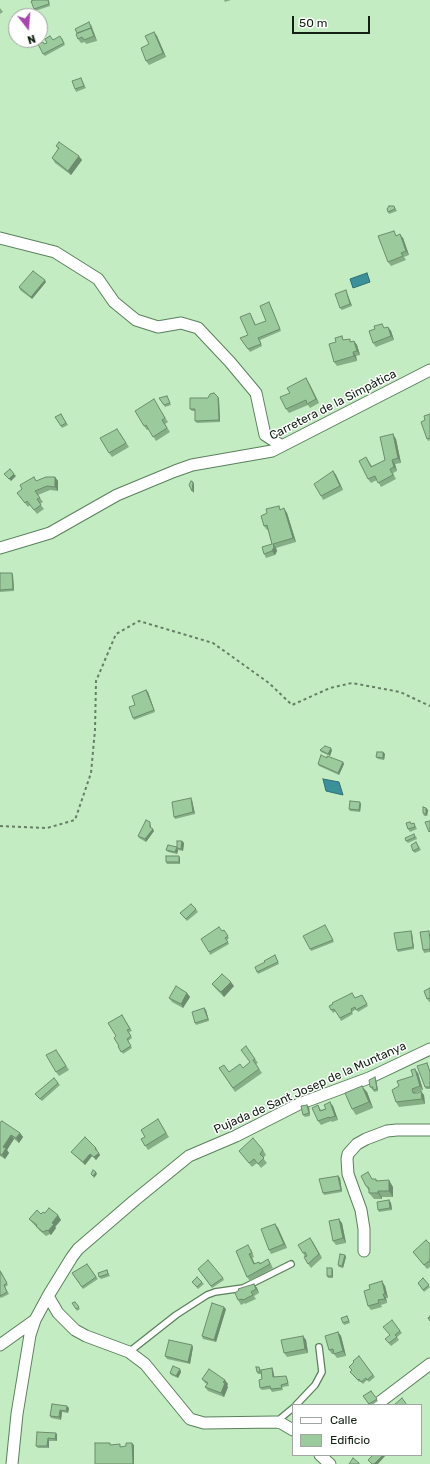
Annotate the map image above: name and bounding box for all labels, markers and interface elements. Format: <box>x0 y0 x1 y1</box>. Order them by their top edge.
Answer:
north arrow <box>8 8 48 48</box>
scale bar <box>294 8 372 34</box>
text: 50 m <box>299 16 327 30</box>
text: N <box>26 32 37 46</box>
street label: Carretera de la Simpàtica <box>267 367 399 443</box>
street label: Pujada de Sant Josep de la Muntanya <box>212 1039 408 1137</box>
legend <box>292 1404 422 1456</box>
text: Calle <box>330 1413 357 1427</box>
text: Edificio <box>330 1433 370 1447</box>

